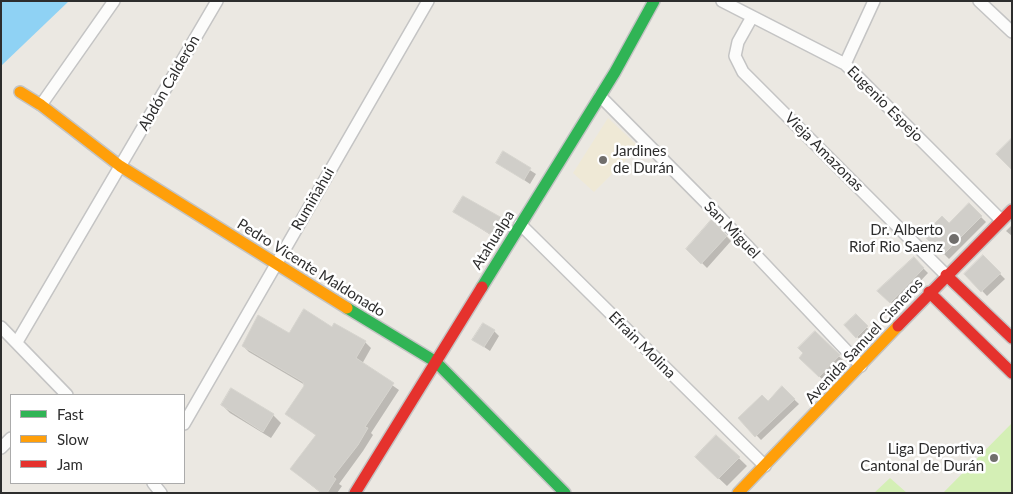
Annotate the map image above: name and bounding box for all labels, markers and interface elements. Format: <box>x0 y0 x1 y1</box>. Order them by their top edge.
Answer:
street label: Abdón Calderón <box>134 32 204 134</box>
street label: Eugenio Espejo <box>843 62 927 146</box>
street label: Vieja Amazonas <box>781 109 867 195</box>
place label: Jardines de Durán <box>613 142 674 177</box>
marker: Jardines de Durán <box>597 154 609 166</box>
street label: Rumiñahui <box>288 164 338 234</box>
street label: San Miguel <box>700 198 764 262</box>
street label: Atahualpa <box>468 207 518 273</box>
street label: Pedro Vicente Maldonado <box>234 215 388 321</box>
place label: Dr. Alberto Riof Rio Saenz <box>849 221 943 256</box>
marker: Dr. Alberto Riof Rio Saenz <box>947 232 961 246</box>
street label: Avenida Samuel Cisneros <box>801 275 927 407</box>
street label: Efrain Molina <box>605 308 679 382</box>
legend <box>10 394 185 484</box>
text: Fast <box>57 405 84 423</box>
text: Slow <box>57 430 89 448</box>
place label: Liga Deportiva Cantonal de Durán <box>860 440 984 475</box>
marker: Liga Deportiva Cantonal de Durán <box>988 452 1000 464</box>
text: Jam <box>57 455 83 473</box>

